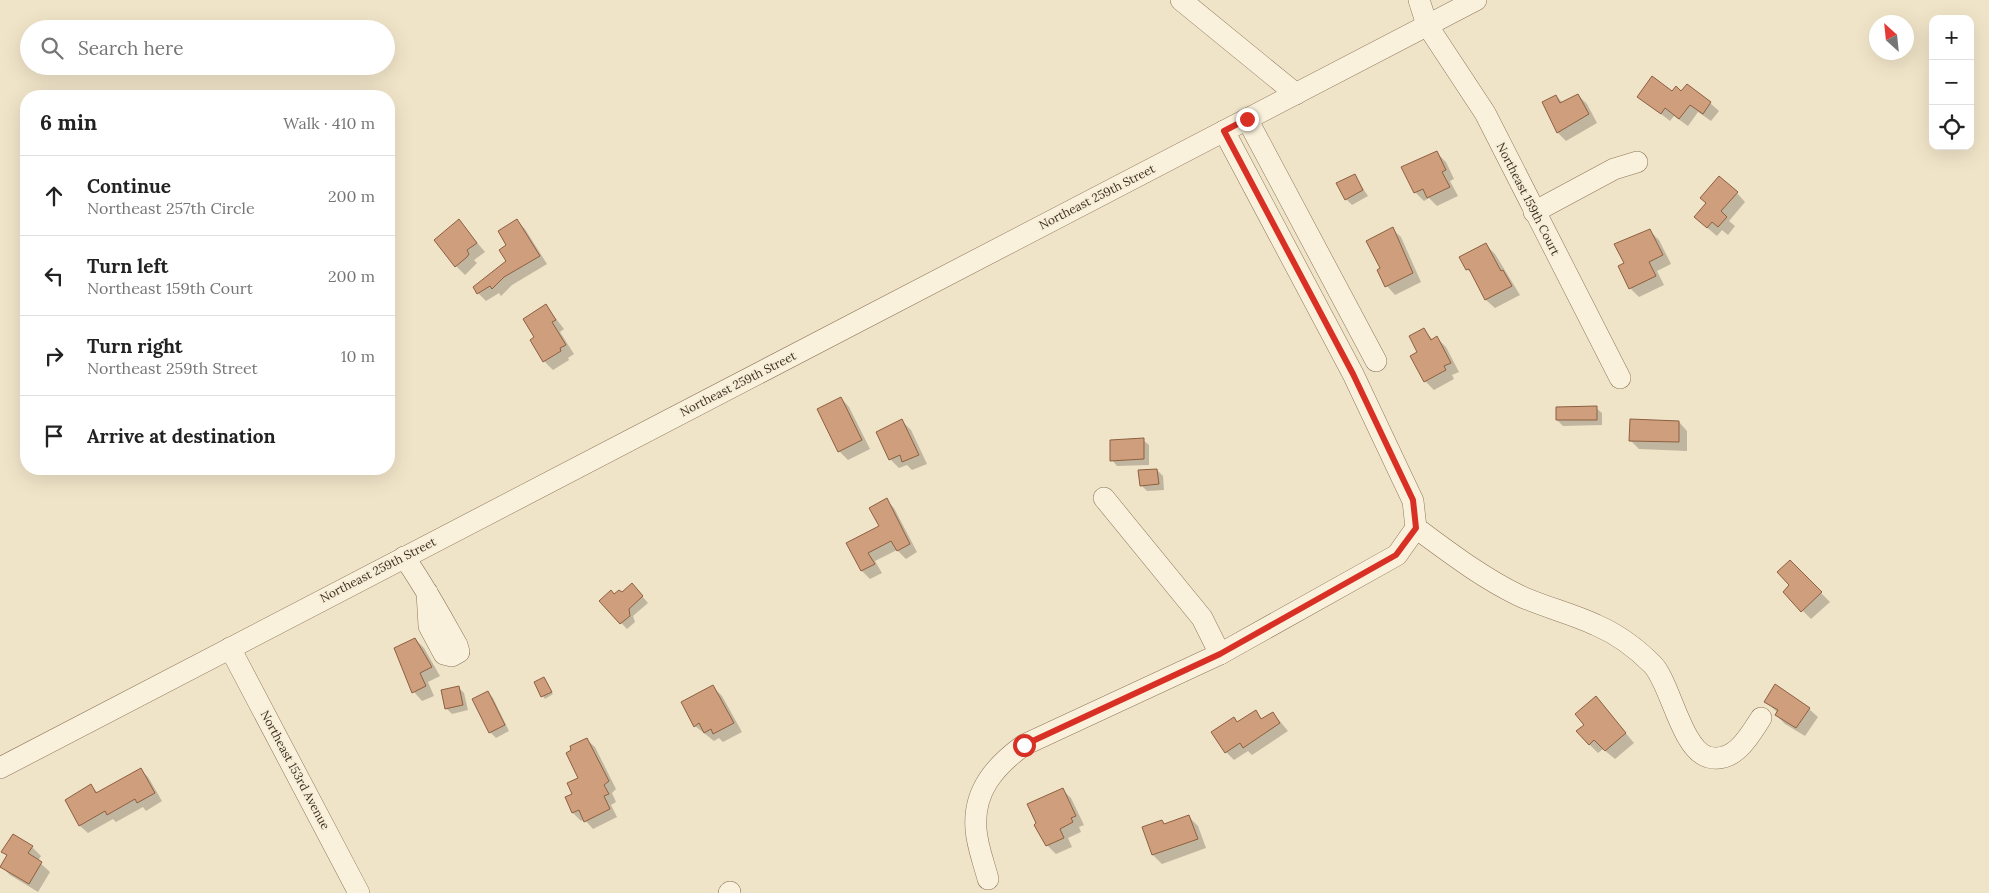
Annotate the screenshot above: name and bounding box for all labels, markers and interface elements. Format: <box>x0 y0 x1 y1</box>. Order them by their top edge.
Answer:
north arrow <box>1869 15 1914 60</box>
map controls <box>1929 15 1974 150</box>
button: + <box>1929 15 1974 60</box>
search box <box>20 20 395 75</box>
icon: search <box>38 34 66 62</box>
text: Search here <box>78 36 184 60</box>
button: − <box>1929 60 1974 105</box>
button: locate <box>1929 105 1974 150</box>
route end <box>1236 108 1259 131</box>
text: 6 min <box>40 109 97 136</box>
text: Walk · 410 m <box>283 113 375 133</box>
street label: Northeast 159th Court <box>1493 140 1564 258</box>
street label: Northeast 259th Street <box>1036 161 1158 232</box>
text: Continue <box>87 174 171 198</box>
icon: ahead <box>40 182 68 210</box>
text: 200 m <box>328 186 375 206</box>
text: Northeast 257th Circle <box>87 198 255 218</box>
text: Turn left <box>87 254 168 278</box>
icon: left <box>40 262 68 290</box>
text: 200 m <box>328 266 375 286</box>
text: Northeast 159th Court <box>87 278 253 298</box>
text: Turn right <box>87 334 183 358</box>
icon: right <box>40 342 68 370</box>
text: 10 m <box>341 346 375 366</box>
street label: Northeast 259th Street <box>677 348 799 419</box>
text: Northeast 259th Street <box>87 358 258 378</box>
icon: arrive <box>40 422 68 450</box>
text: Arrive at destination <box>87 424 276 448</box>
street label: Northeast 259th Street <box>317 534 439 605</box>
street label: Northeast 153rd Avenue <box>258 708 334 832</box>
route start <box>1013 734 1036 757</box>

